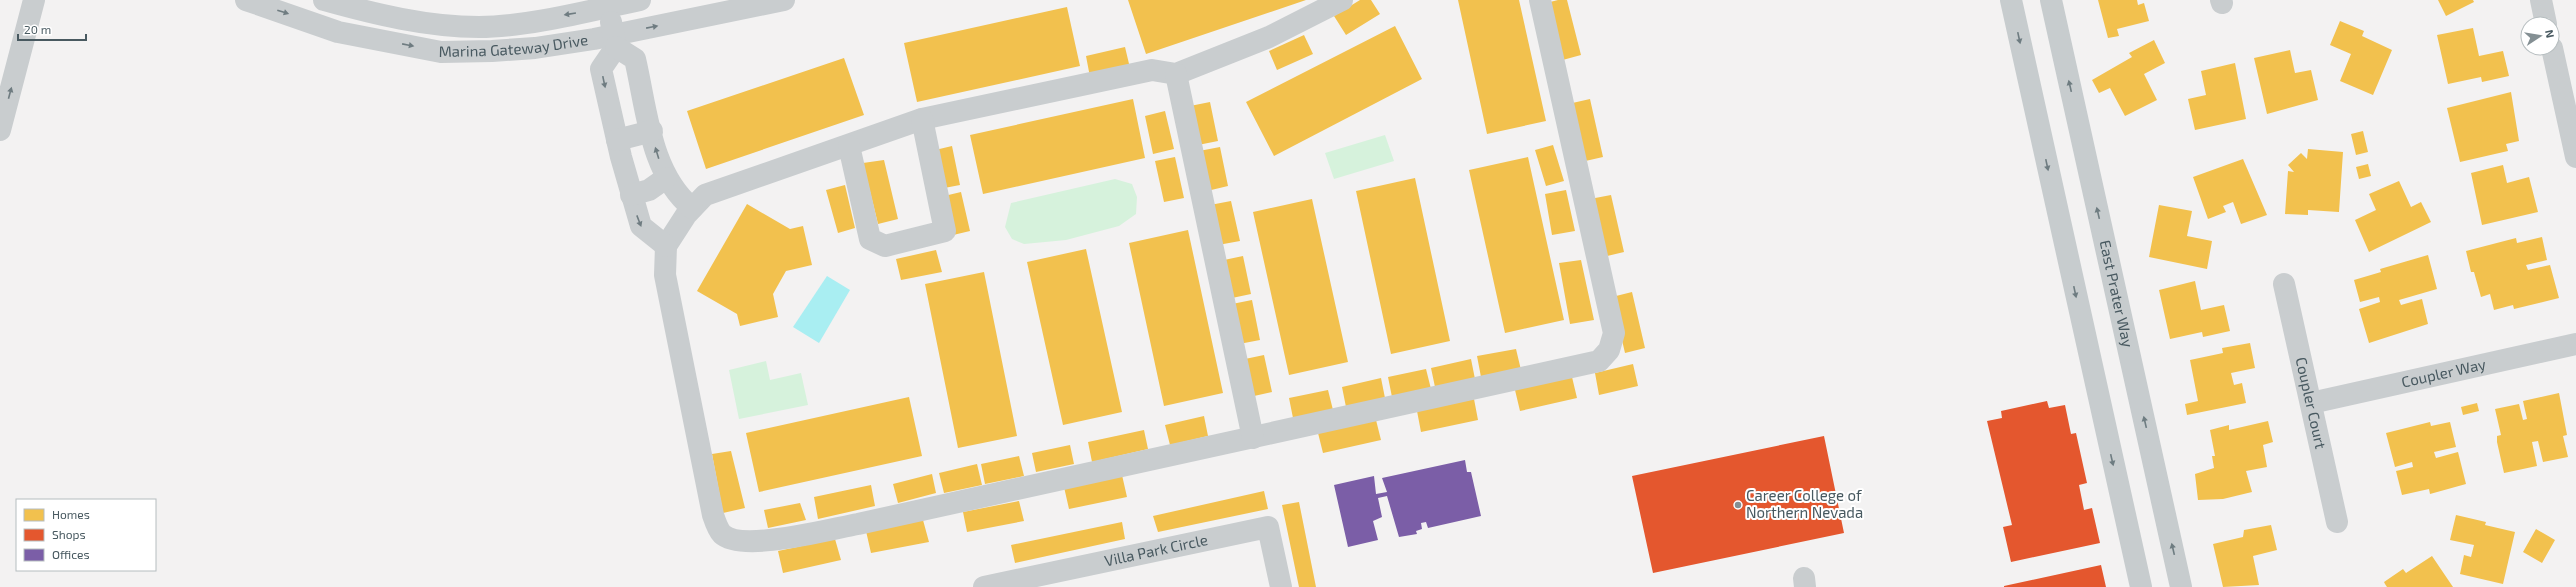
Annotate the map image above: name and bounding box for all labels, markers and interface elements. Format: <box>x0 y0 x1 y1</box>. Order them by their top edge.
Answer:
one-way arrow <box>277 9 289 15</box>
one-way arrow <box>564 12 577 18</box>
scale bar <box>18 16 86 42</box>
north arrow <box>2520 16 2560 56</box>
text: 20 m <box>24 22 51 36</box>
one-way arrow <box>646 24 658 30</box>
text: N <box>2543 29 2557 39</box>
street label: Marina Gateway Drive <box>438 30 589 60</box>
one-way arrow <box>2016 32 2022 44</box>
one-way arrow <box>402 43 414 49</box>
one-way arrow <box>601 75 607 88</box>
one-way arrow <box>2067 80 2073 92</box>
one-way arrow <box>7 87 13 99</box>
one-way arrow <box>654 146 660 158</box>
one-way arrow <box>2044 159 2050 171</box>
one-way arrow <box>2095 207 2101 219</box>
one-way arrow <box>637 215 643 227</box>
street label: East Prater Way <box>2096 238 2138 349</box>
one-way arrow <box>2072 286 2078 298</box>
street label: Coupler Way <box>2400 354 2488 391</box>
street label: Coupler Court <box>2293 355 2330 451</box>
one-way arrow <box>2141 416 2147 428</box>
one-way arrow <box>2110 454 2116 466</box>
place label: Career College of Northern Nevada <box>1746 486 1863 521</box>
legend <box>16 499 156 571</box>
marker: Career College of Northern Nevada <box>1733 500 1743 510</box>
text: Homes <box>52 507 90 521</box>
text: Shops <box>52 527 86 541</box>
street label: Villa Park Circle <box>1103 530 1209 569</box>
one-way arrow <box>2169 543 2175 555</box>
text: Offices <box>52 547 89 561</box>

